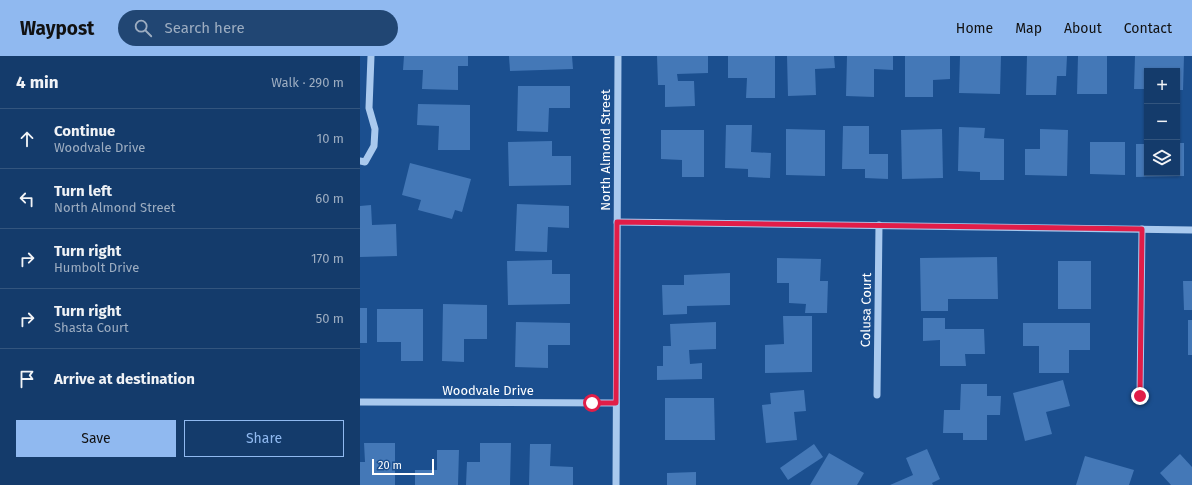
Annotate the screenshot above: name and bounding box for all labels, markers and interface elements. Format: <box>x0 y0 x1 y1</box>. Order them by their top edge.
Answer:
search box <box>118 10 398 46</box>
text: Waypost <box>20 17 94 40</box>
icon: search <box>132 17 154 39</box>
text: Search here <box>164 19 245 37</box>
text: Home <box>956 20 993 37</box>
text: Map <box>1015 20 1042 37</box>
text: About <box>1064 20 1102 37</box>
text: Contact <box>1124 20 1172 37</box>
map controls <box>1144 68 1180 176</box>
button: + <box>1144 68 1180 104</box>
text: 4 min <box>16 72 59 93</box>
text: Walk · 290 m <box>271 75 344 90</box>
street label: North Almond Street <box>598 89 613 211</box>
button: − <box>1144 104 1180 140</box>
text: Continue <box>54 122 115 140</box>
icon: ahead <box>16 128 38 150</box>
text: 10 m <box>317 131 344 146</box>
text: Woodvale Drive <box>54 140 145 155</box>
button: layers <box>1144 140 1180 176</box>
text: Turn left <box>54 182 112 200</box>
icon: left <box>16 188 38 210</box>
text: 60 m <box>315 191 344 206</box>
text: North Almond Street <box>54 200 175 215</box>
text: Turn right <box>54 242 121 260</box>
icon: right <box>16 248 38 270</box>
text: 170 m <box>311 251 344 266</box>
text: Humbolt Drive <box>54 260 139 275</box>
street label: Colusa Court <box>858 272 874 347</box>
text: Turn right <box>54 302 121 320</box>
icon: right <box>16 308 38 330</box>
text: 50 m <box>316 311 344 326</box>
text: Shasta Court <box>54 320 129 335</box>
icon: arrive <box>16 368 38 390</box>
text: Arrive at destination <box>54 370 195 388</box>
street label: Woodvale Drive <box>442 383 534 398</box>
route end <box>1131 387 1149 405</box>
route start <box>583 394 601 412</box>
button: Save <box>16 420 176 457</box>
button: Share <box>184 420 344 457</box>
scale bar <box>372 457 434 476</box>
text: 20 m <box>378 459 402 472</box>

